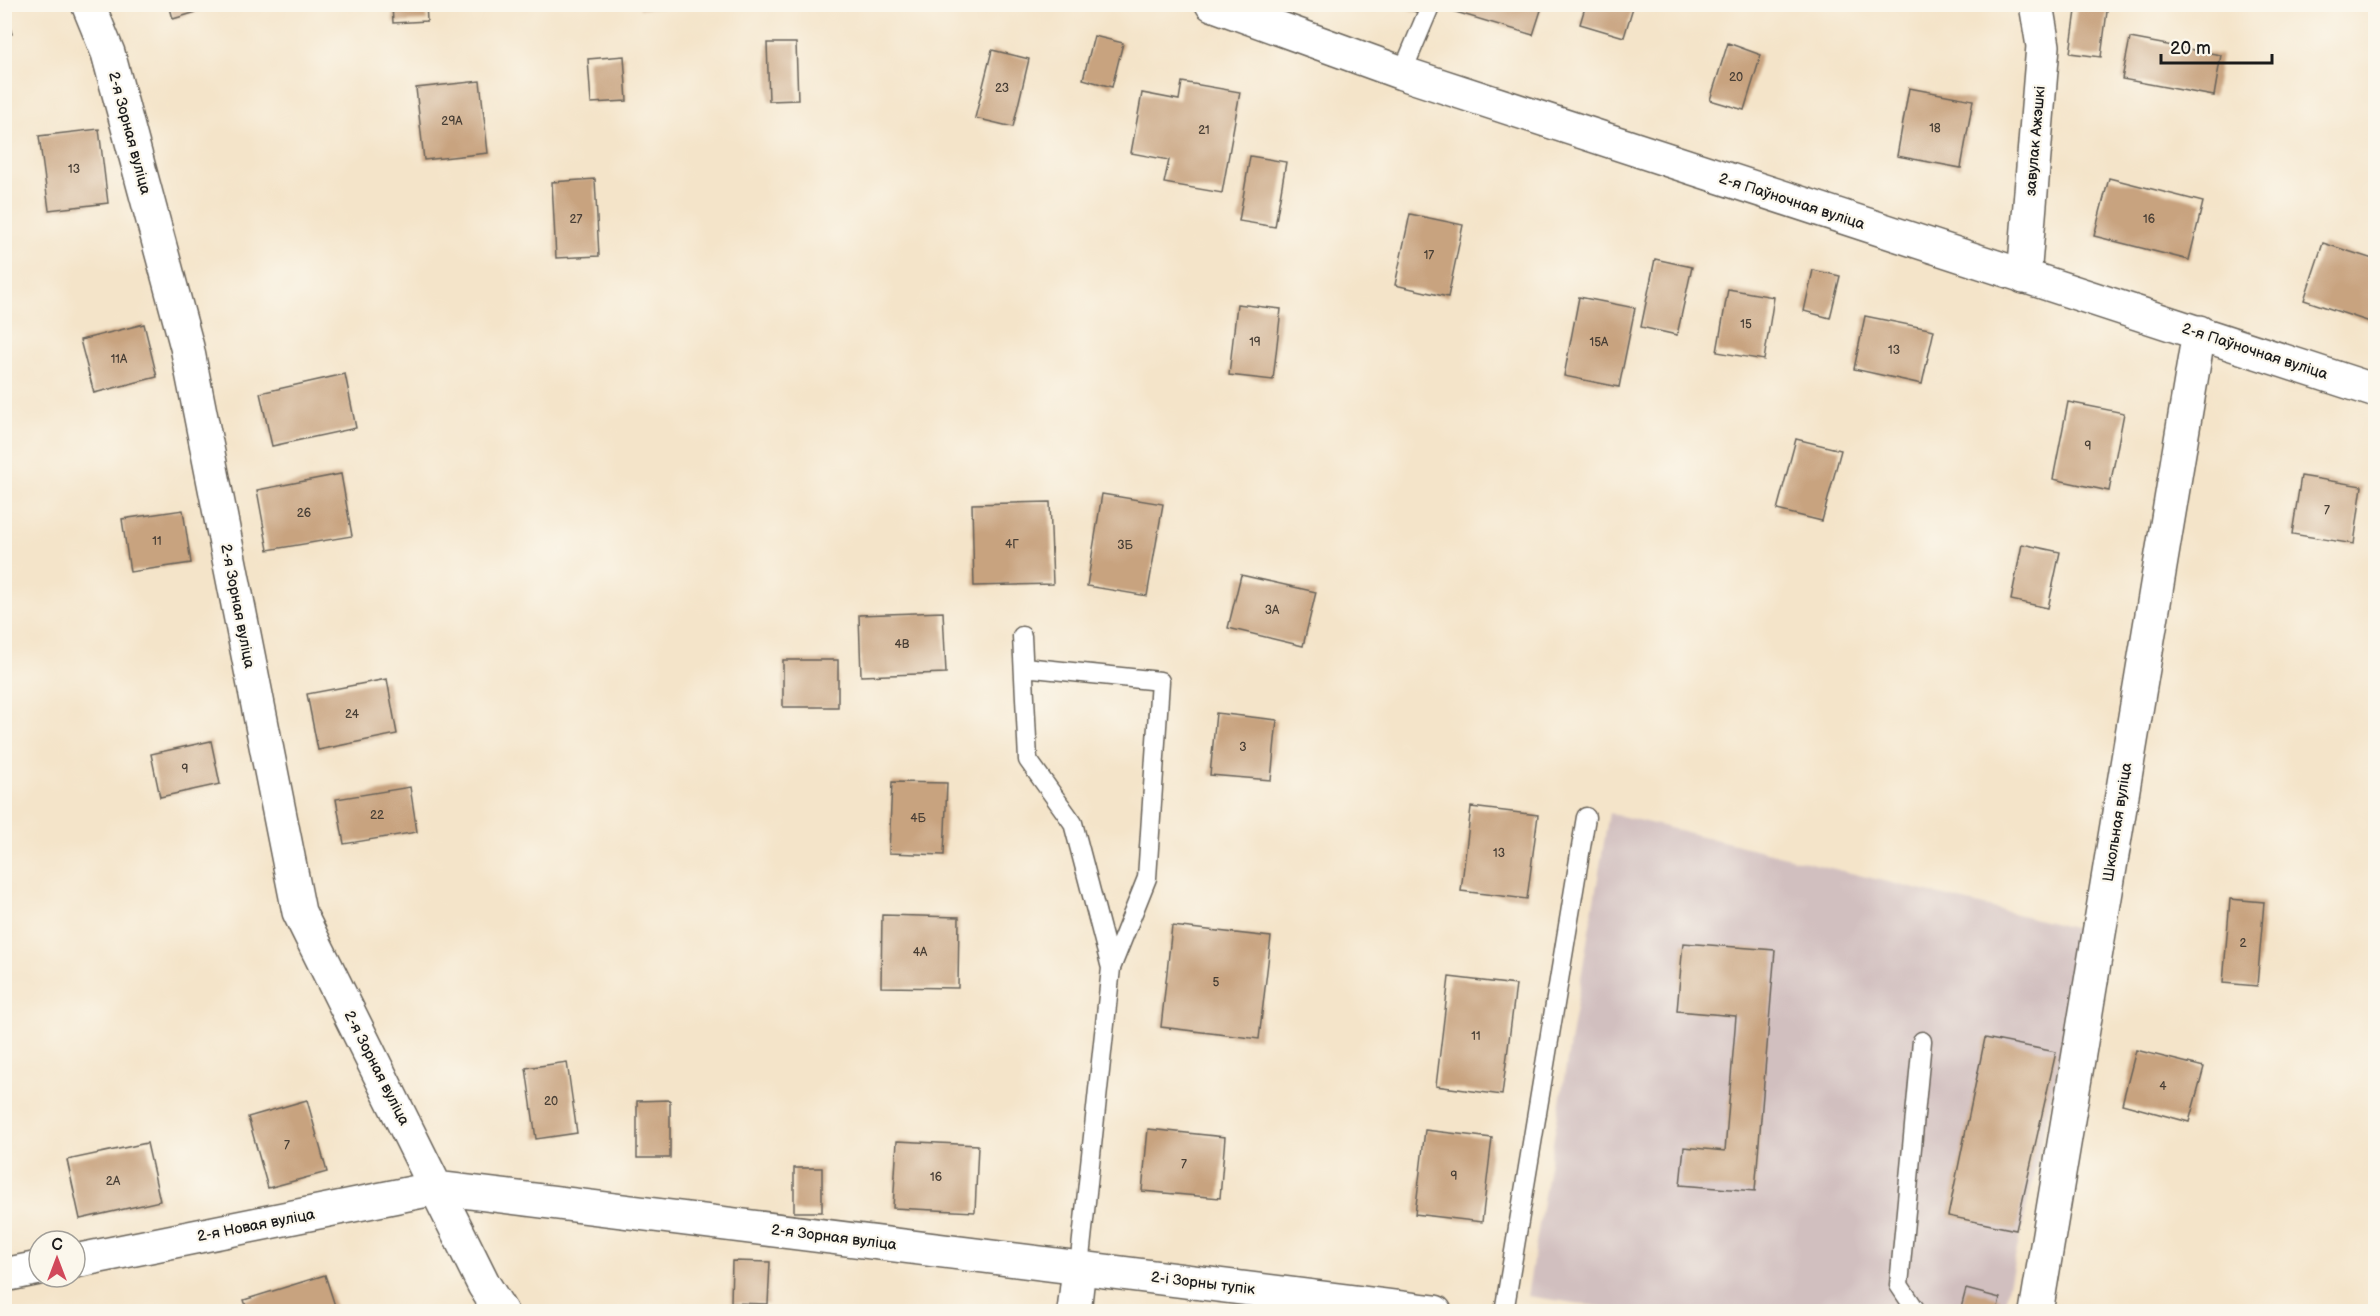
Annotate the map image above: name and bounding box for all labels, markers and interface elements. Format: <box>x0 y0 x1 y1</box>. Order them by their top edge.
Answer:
scale bar <box>2161 27 2272 65</box>
text: 20 m <box>2170 38 2211 59</box>
street label: 2-я Зорная вуліца <box>104 70 155 197</box>
house number: 20 <box>1729 70 1743 85</box>
house number: 23 <box>995 81 1009 96</box>
street label: завулак Ажэшкі <box>2021 85 2050 197</box>
house number: 29А <box>441 114 463 129</box>
house number: 18 <box>1929 121 1941 136</box>
house number: 21 <box>1198 123 1210 138</box>
house number: 13 <box>68 162 80 177</box>
street label: 2-я Паўночная вуліца <box>1717 169 1867 234</box>
house number: 27 <box>570 212 583 227</box>
house number: 16 <box>2143 212 2155 227</box>
house number: 17 <box>1424 248 1434 263</box>
house number: 15 <box>1740 317 1752 332</box>
street label: 2-я Паўночная вуліца <box>2180 319 2330 384</box>
house number: 19 <box>1249 335 1261 350</box>
house number: 15А <box>1590 335 1609 350</box>
house number: 13 <box>1888 343 1900 358</box>
house number: 11А <box>111 352 128 367</box>
house number: 9 <box>2085 439 2092 454</box>
house number: 7 <box>2324 503 2330 518</box>
house number: 26 <box>297 506 311 521</box>
house number: 11 <box>152 534 162 549</box>
house number: 4Г <box>1005 537 1019 552</box>
house number: 3Б <box>1117 538 1134 553</box>
street label: 2-я Зорная вуліца <box>216 542 259 670</box>
house number: 3А <box>1265 603 1280 618</box>
house number: 4В <box>895 637 910 652</box>
house number: 24 <box>345 707 360 722</box>
house number: 3 <box>1239 740 1247 755</box>
street label: Школьная вуліца <box>2099 761 2136 883</box>
house number: 9 <box>182 762 189 777</box>
house number: 22 <box>370 808 384 823</box>
house number: 4Б <box>910 811 926 826</box>
house number: 13 <box>1493 846 1505 861</box>
house number: 2 <box>2239 936 2247 951</box>
house number: 4А <box>913 945 928 960</box>
house number: 5 <box>1213 975 1220 990</box>
street label: 2-я Зорная вуліца <box>339 1008 414 1129</box>
house number: 11 <box>1471 1029 1481 1044</box>
house number: 4 <box>2159 1079 2167 1094</box>
house number: 20 <box>544 1094 558 1109</box>
house number: 7 <box>284 1138 290 1153</box>
house number: 7 <box>1181 1157 1187 1172</box>
house number: 9 <box>1451 1169 1458 1184</box>
house number: 16 <box>930 1170 942 1185</box>
house number: 2А <box>106 1174 121 1189</box>
street label: 2-я Новая вуліца <box>196 1205 317 1246</box>
street label: 2-я Зорная вуліца <box>770 1220 898 1255</box>
north arrow <box>27 1229 87 1289</box>
text: С <box>51 1236 63 1255</box>
street label: 2-і Зорны тупік <box>1150 1268 1256 1299</box>

